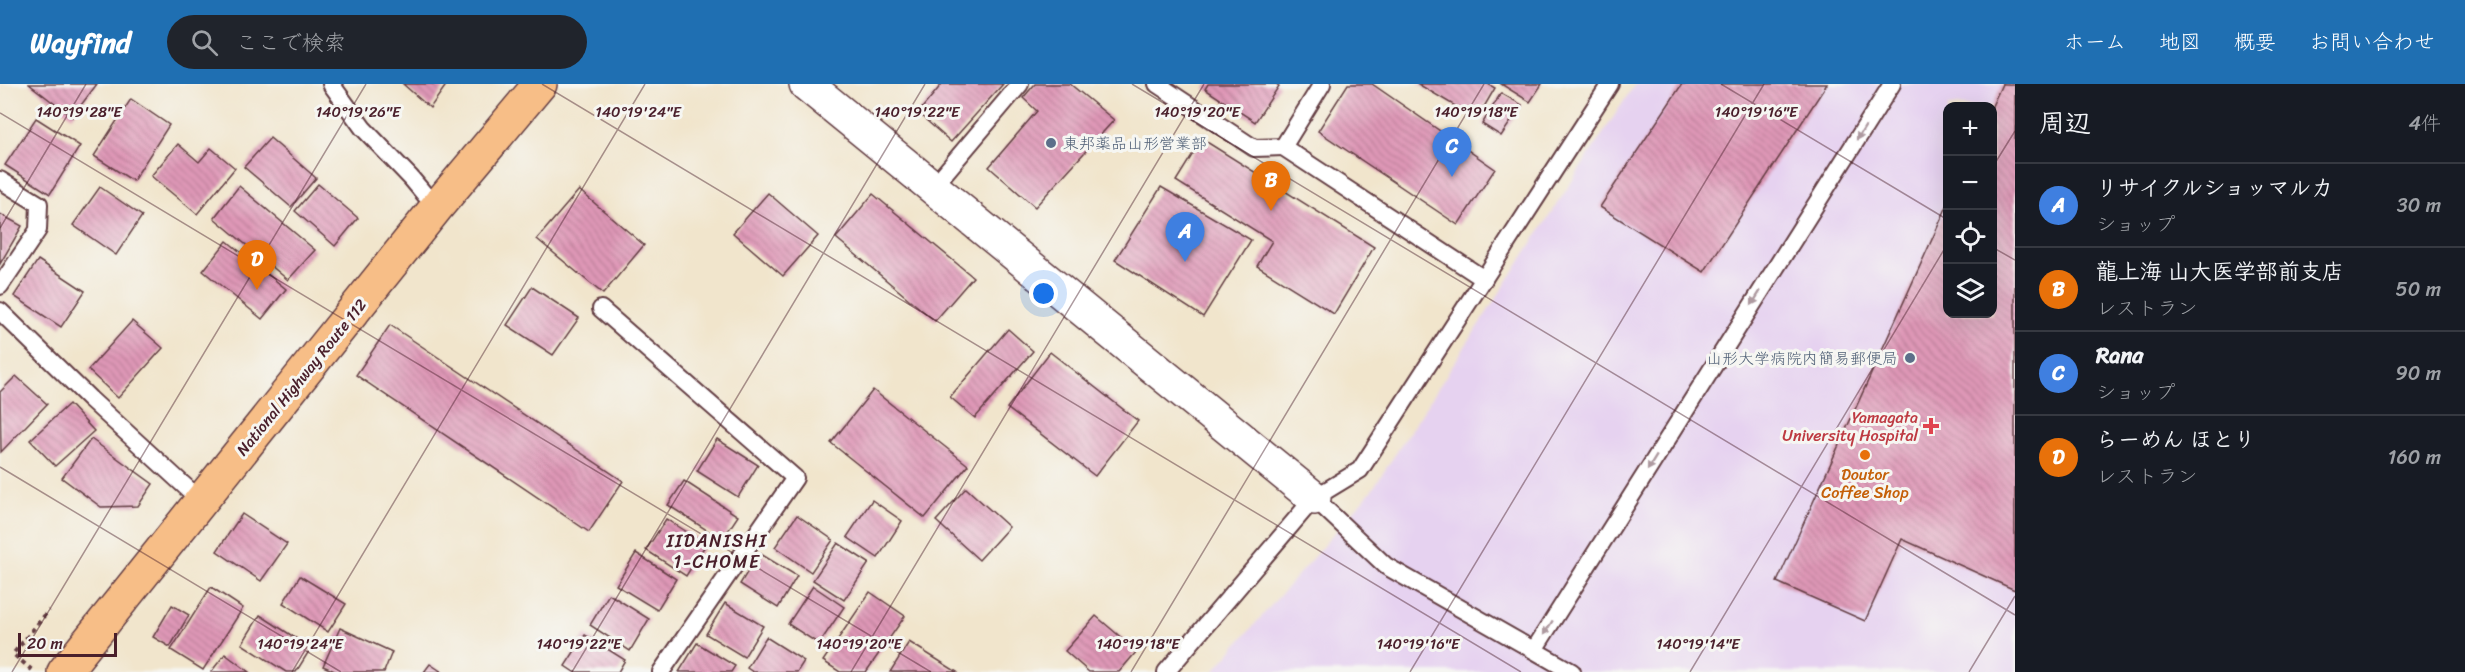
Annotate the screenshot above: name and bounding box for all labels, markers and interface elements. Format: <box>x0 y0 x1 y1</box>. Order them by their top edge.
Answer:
search box <box>167 15 587 69</box>
text: Wayfind <box>30 18 131 67</box>
text: ここで検索 <box>236 23 346 62</box>
text: ホーム <box>2064 23 2126 61</box>
text: 地図 <box>2159 23 2201 61</box>
text: 概要 <box>2234 23 2276 61</box>
text: お問い合わせ <box>2309 23 2435 61</box>
icon: search <box>188 26 221 59</box>
text: 140°19'28"E <box>36 99 123 125</box>
text: 140°19'26"E <box>316 99 402 125</box>
text: 140°19'24"E <box>595 99 682 125</box>
text: 140°19'22"E <box>875 99 961 125</box>
text: 140°19'20"E <box>1154 99 1241 125</box>
text: 140°19'18"E <box>1435 99 1519 125</box>
text: 140°19'16"E <box>1715 99 1799 125</box>
text: 周辺 <box>2039 100 2091 146</box>
map controls <box>1943 102 1997 318</box>
button: + <box>1943 102 1997 156</box>
text: 4件 <box>2409 106 2441 141</box>
one-way arrow <box>1856 125 1867 141</box>
pin: C <box>1432 128 1472 177</box>
place label: 東邦薬品山形営業部 <box>1063 129 1207 158</box>
marker: 東邦薬品山形営業部 <box>1044 136 1058 150</box>
button: − <box>1943 156 1997 210</box>
pin: B <box>1252 162 1290 211</box>
text: リサイクルショッマルカ <box>2096 168 2333 207</box>
text: A <box>2052 188 2065 223</box>
text: 30 m <box>2397 188 2441 223</box>
text: ショップ <box>2096 207 2175 242</box>
button: locate <box>1943 210 1997 264</box>
pin: A <box>1166 212 1204 262</box>
pin: D <box>238 240 276 290</box>
text: 龍上海 山大医学部前支店 <box>2096 252 2344 291</box>
button: layers <box>1943 264 1997 318</box>
text: B <box>2052 272 2065 307</box>
text: 50 m <box>2396 272 2441 307</box>
your location <box>1029 279 1058 308</box>
one-way arrow <box>1751 290 1762 306</box>
text: レストラン <box>2096 291 2198 326</box>
street label: National Highway Route 112 <box>229 292 374 463</box>
text: Rana <box>2096 336 2143 375</box>
place label: 山形大学病院内簡易郵便局 <box>1706 344 1898 373</box>
marker: 山形大学病院内簡易郵便局 <box>1903 351 1917 365</box>
text: C <box>2052 356 2065 391</box>
text: 90 m <box>2396 356 2441 391</box>
text: ショップ <box>2096 375 2175 410</box>
place label: Yamagata University Hospital <box>1782 403 1918 450</box>
marker: Yamagata University Hospital <box>1922 417 1940 435</box>
text: らーめん ほとり <box>2096 420 2256 459</box>
text: D <box>2053 440 2064 475</box>
text: 160 m <box>2388 440 2441 475</box>
marker: Doutor Coffee Shop <box>1858 448 1872 462</box>
one-way arrow <box>1647 455 1658 471</box>
text: レストラン <box>2096 459 2198 494</box>
place label: Doutor Coffee Shop <box>1821 460 1909 507</box>
district label: IIDANISHI 1-CHOME <box>665 525 768 578</box>
one-way arrow <box>1542 619 1554 635</box>
text: 20 m <box>27 629 63 658</box>
scale bar <box>18 630 117 658</box>
text: 140°19'24"E <box>257 631 344 657</box>
text: 140°19'22"E <box>537 631 623 657</box>
text: 140°19'20"E <box>816 631 903 657</box>
text: 140°19'18"E <box>1097 631 1181 657</box>
text: 140°19'16"E <box>1377 631 1461 657</box>
text: 140°19'14"E <box>1656 631 1741 657</box>

